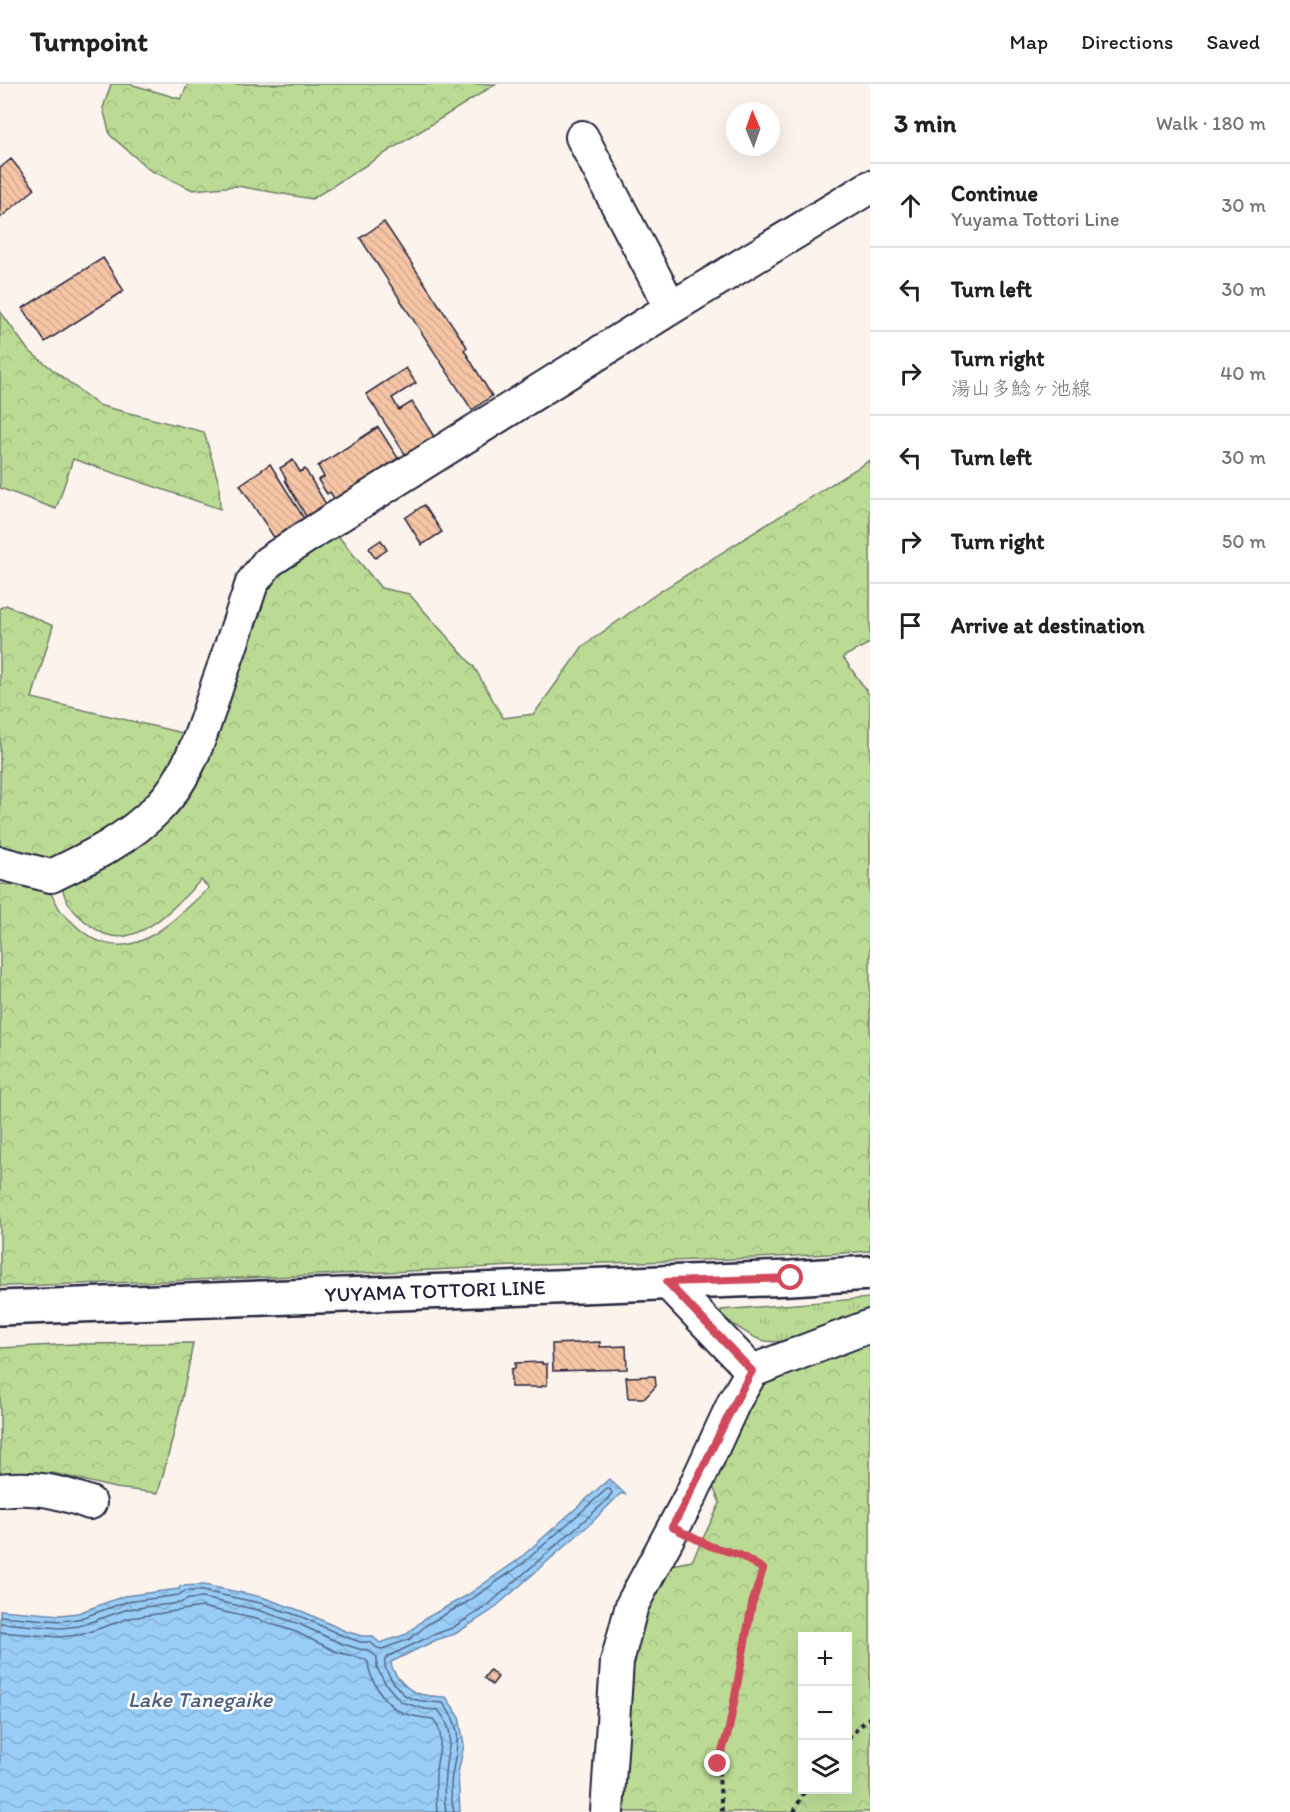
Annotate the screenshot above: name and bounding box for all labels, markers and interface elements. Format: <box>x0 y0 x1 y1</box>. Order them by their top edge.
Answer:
text: Turnpoint <box>30 24 148 58</box>
text: Map <box>1010 29 1048 54</box>
text: Directions <box>1081 29 1173 54</box>
text: Saved <box>1206 29 1260 54</box>
north arrow <box>726 102 780 156</box>
text: 3 min <box>894 107 956 139</box>
text: Walk · 180 m <box>1156 111 1266 135</box>
text: Continue <box>951 180 1038 207</box>
icon: ahead <box>894 189 927 222</box>
text: 30 m <box>1221 193 1266 217</box>
text: Yuyama Tottori Line <box>951 207 1120 231</box>
icon: left <box>894 273 927 306</box>
text: Turn left <box>951 276 1032 303</box>
text: 30 m <box>1221 277 1266 301</box>
text: Turn right <box>951 345 1045 372</box>
icon: right <box>894 357 927 390</box>
text: 40 m <box>1220 361 1266 385</box>
text: 湯山多鯰ヶ池線 <box>951 376 1091 400</box>
icon: left <box>894 441 927 474</box>
text: Turn left <box>951 444 1032 471</box>
text: 30 m <box>1221 445 1266 469</box>
icon: right <box>894 525 927 558</box>
text: Turn right <box>951 528 1045 555</box>
text: 50 m <box>1222 529 1266 553</box>
icon: arrive <box>894 609 927 642</box>
text: Arrive at destination <box>951 612 1145 639</box>
route start <box>777 1264 803 1290</box>
street label: YUYAMA TOTTORI LINE <box>324 1274 546 1307</box>
map controls <box>798 1632 852 1794</box>
button: + <box>798 1632 852 1686</box>
water label: Lake Tanegaike <box>128 1686 274 1713</box>
button: − <box>798 1686 852 1740</box>
button: layers <box>798 1740 852 1794</box>
route end <box>704 1750 730 1776</box>

